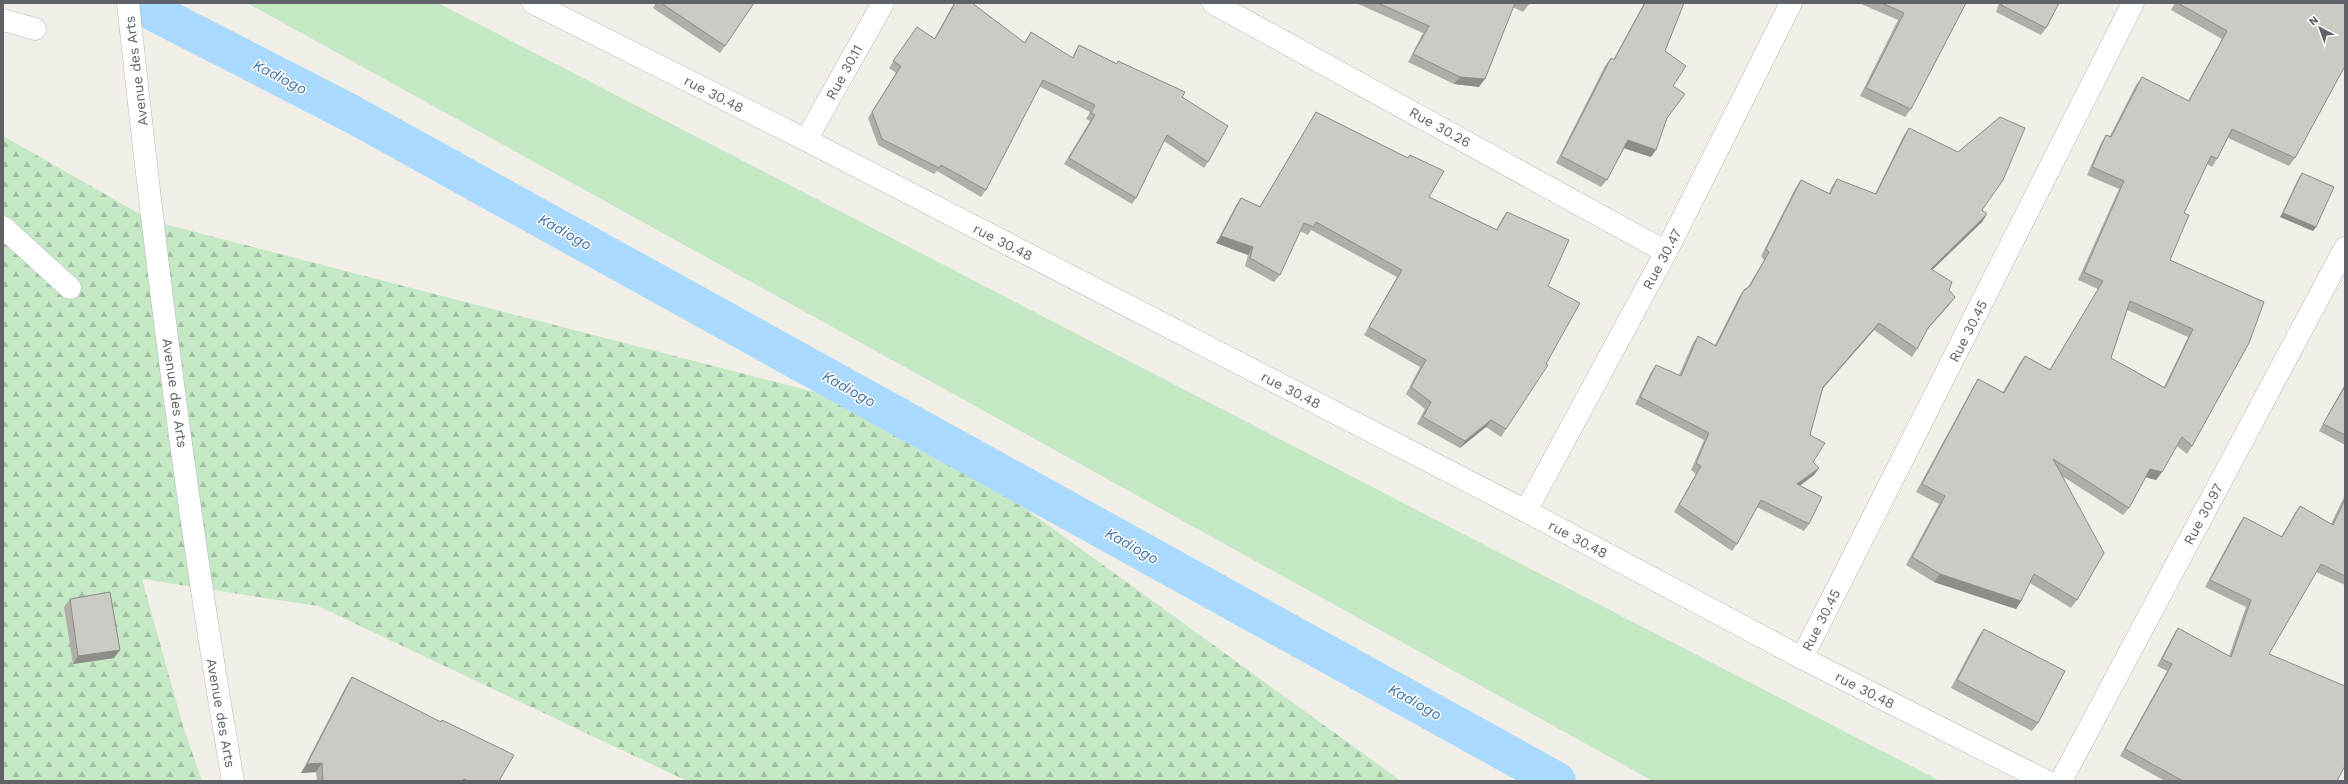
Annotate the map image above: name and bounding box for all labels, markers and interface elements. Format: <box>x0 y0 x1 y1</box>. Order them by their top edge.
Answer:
north arrow <box>2300 8 2340 48</box>
text: N <box>2306 13 2321 28</box>
street label: Avenue des Arts <box>121 15 151 127</box>
street label: Rue 30.11 <box>822 42 866 102</box>
water label: Kadiogo <box>250 56 310 98</box>
street label: rue 30.48 <box>682 72 746 116</box>
street label: Rue 30.26 <box>1407 104 1473 150</box>
water label: Kadiogo <box>535 210 595 254</box>
street label: rue 30.48 <box>971 220 1035 264</box>
street label: Rue 30.47 <box>1639 226 1685 292</box>
street label: Rue 30.45 <box>1946 297 1990 365</box>
street label: Avenue des Arts <box>159 337 191 449</box>
water label: Kadiogo <box>819 367 879 411</box>
street label: rue 30.48 <box>1259 368 1323 412</box>
street label: Rue 30.97 <box>2180 480 2226 547</box>
street label: rue 30.48 <box>1546 517 1610 561</box>
water label: Kadiogo <box>1102 524 1162 568</box>
street label: Rue 30.45 <box>1799 586 1843 654</box>
street label: Avenue des Arts <box>204 657 238 769</box>
street label: rue 30.48 <box>1833 668 1897 712</box>
water label: Kadiogo <box>1385 680 1445 724</box>

